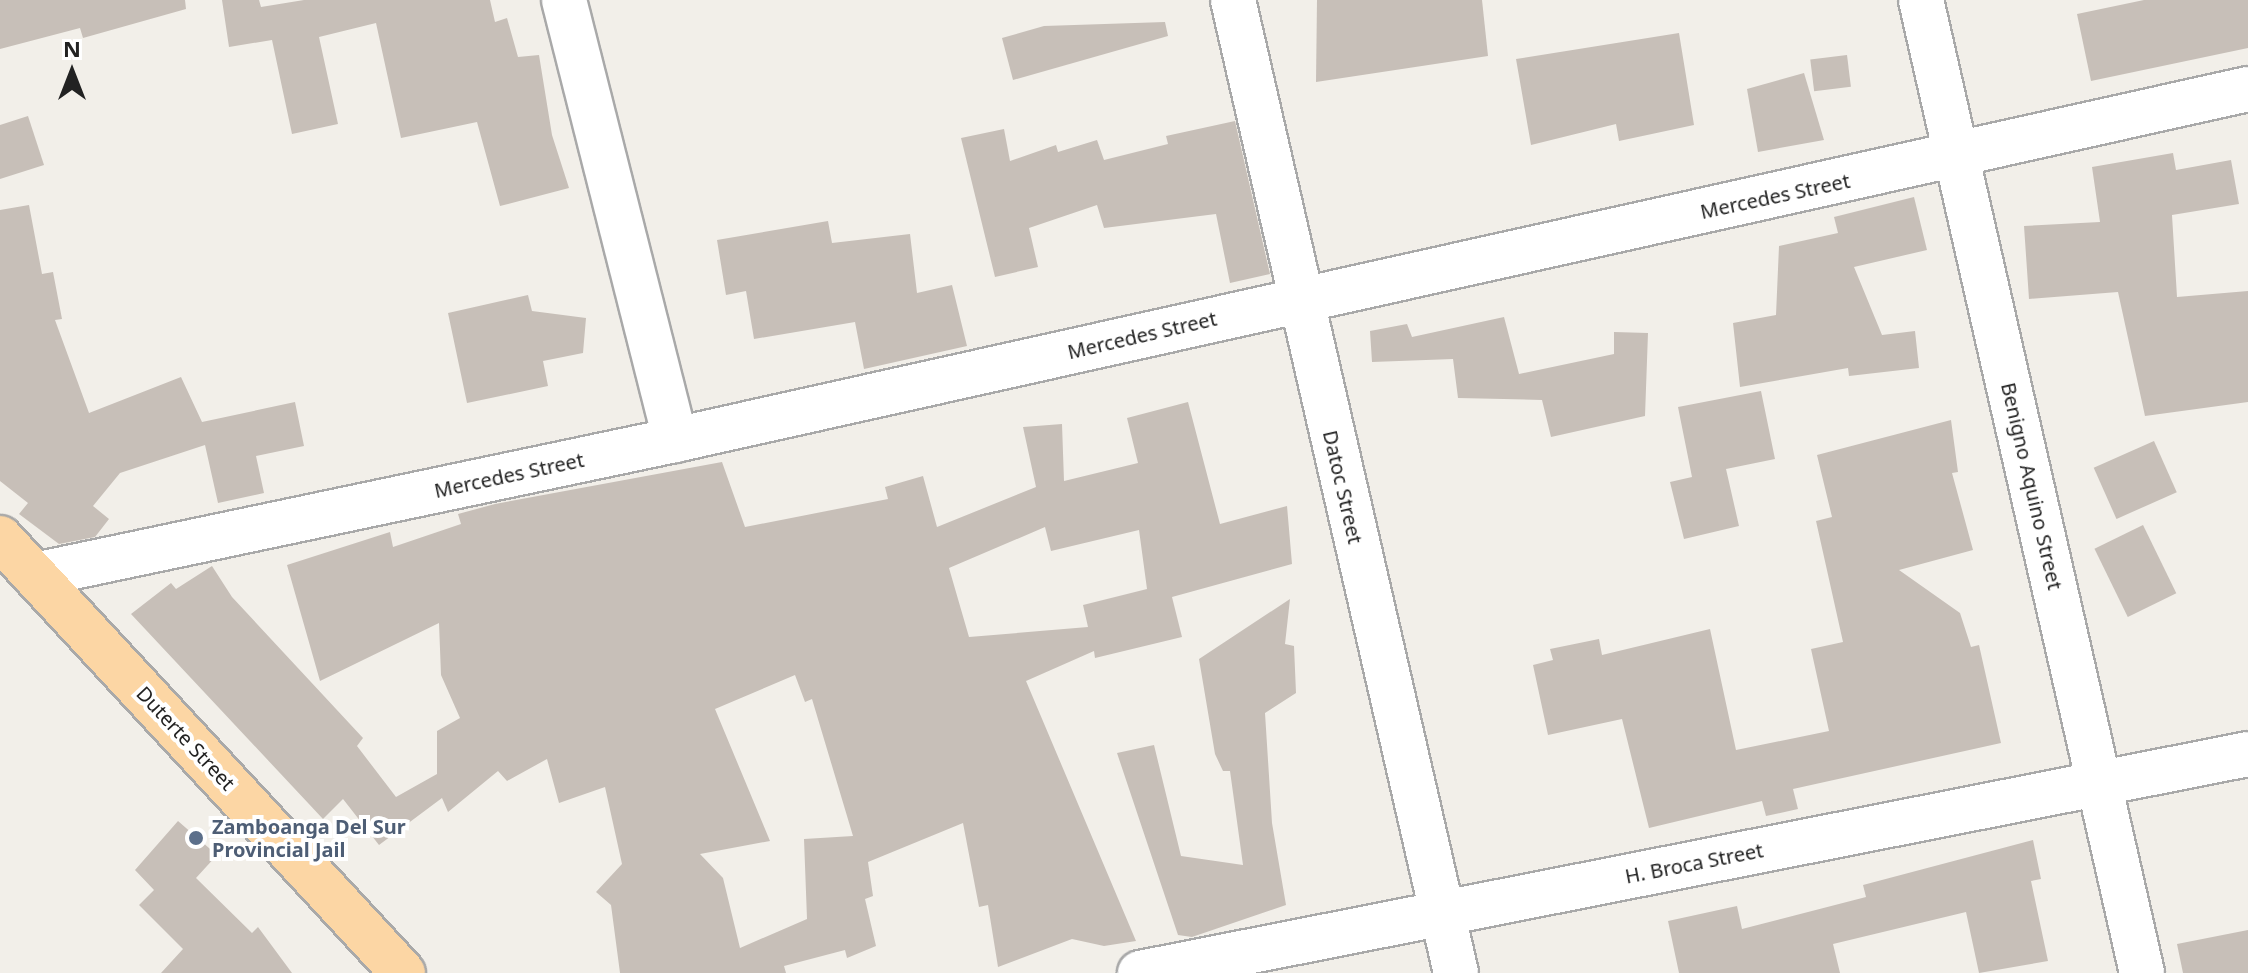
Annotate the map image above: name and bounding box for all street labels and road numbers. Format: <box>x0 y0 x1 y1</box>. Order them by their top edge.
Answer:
street label: Mercedes Street <box>1698 168 1852 224</box>
street label: Mercedes Street <box>1065 306 1219 364</box>
street label: Benigno Aquino Street <box>1996 380 2068 592</box>
street label: Datoc Street <box>1318 428 1368 546</box>
street label: Mercedes Street <box>432 447 586 503</box>
street label: Duterte Street <box>132 681 240 795</box>
street label: H. Broca Street <box>1623 838 1765 888</box>

